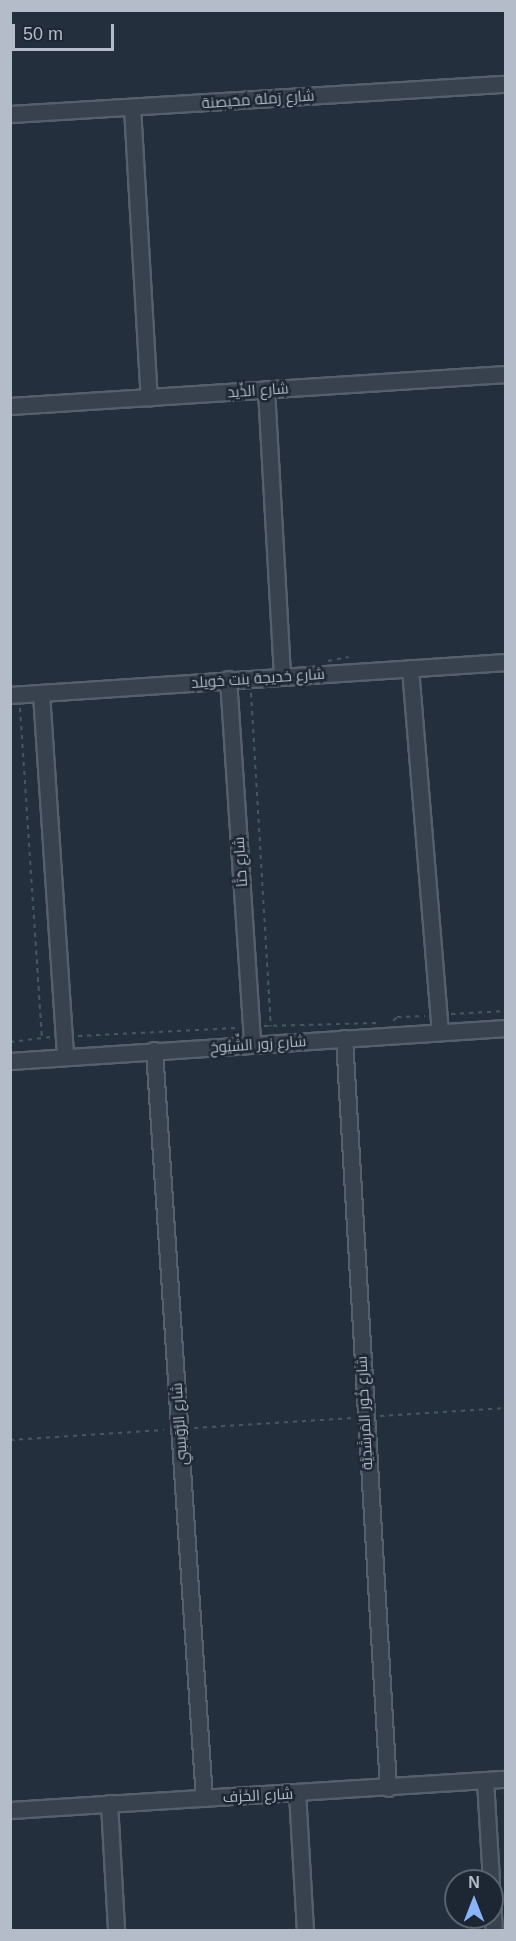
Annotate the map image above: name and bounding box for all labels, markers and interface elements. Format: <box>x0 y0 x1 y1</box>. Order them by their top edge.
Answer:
scale bar <box>15 12 117 50</box>
text: 50 m <box>23 24 63 44</box>
street label: شارع رَملة محَيصنة <box>201 86 315 112</box>
street label: شارع الذِّيد <box>227 379 289 401</box>
street label: شارع خديجة بنت خويلد <box>191 664 325 692</box>
street label: شارع حَتَّا <box>229 836 251 888</box>
street label: شارع زور الشِّيُوخ <box>209 1032 307 1056</box>
street label: شارع خُور المَرشَدِيَّة <box>352 1355 376 1471</box>
street label: شارع الرُّوَيسِي <box>167 1382 191 1466</box>
street label: شارع الخَزَف <box>222 1784 294 1806</box>
north arrow <box>444 1869 504 1929</box>
text: N <box>468 1874 480 1891</box>

